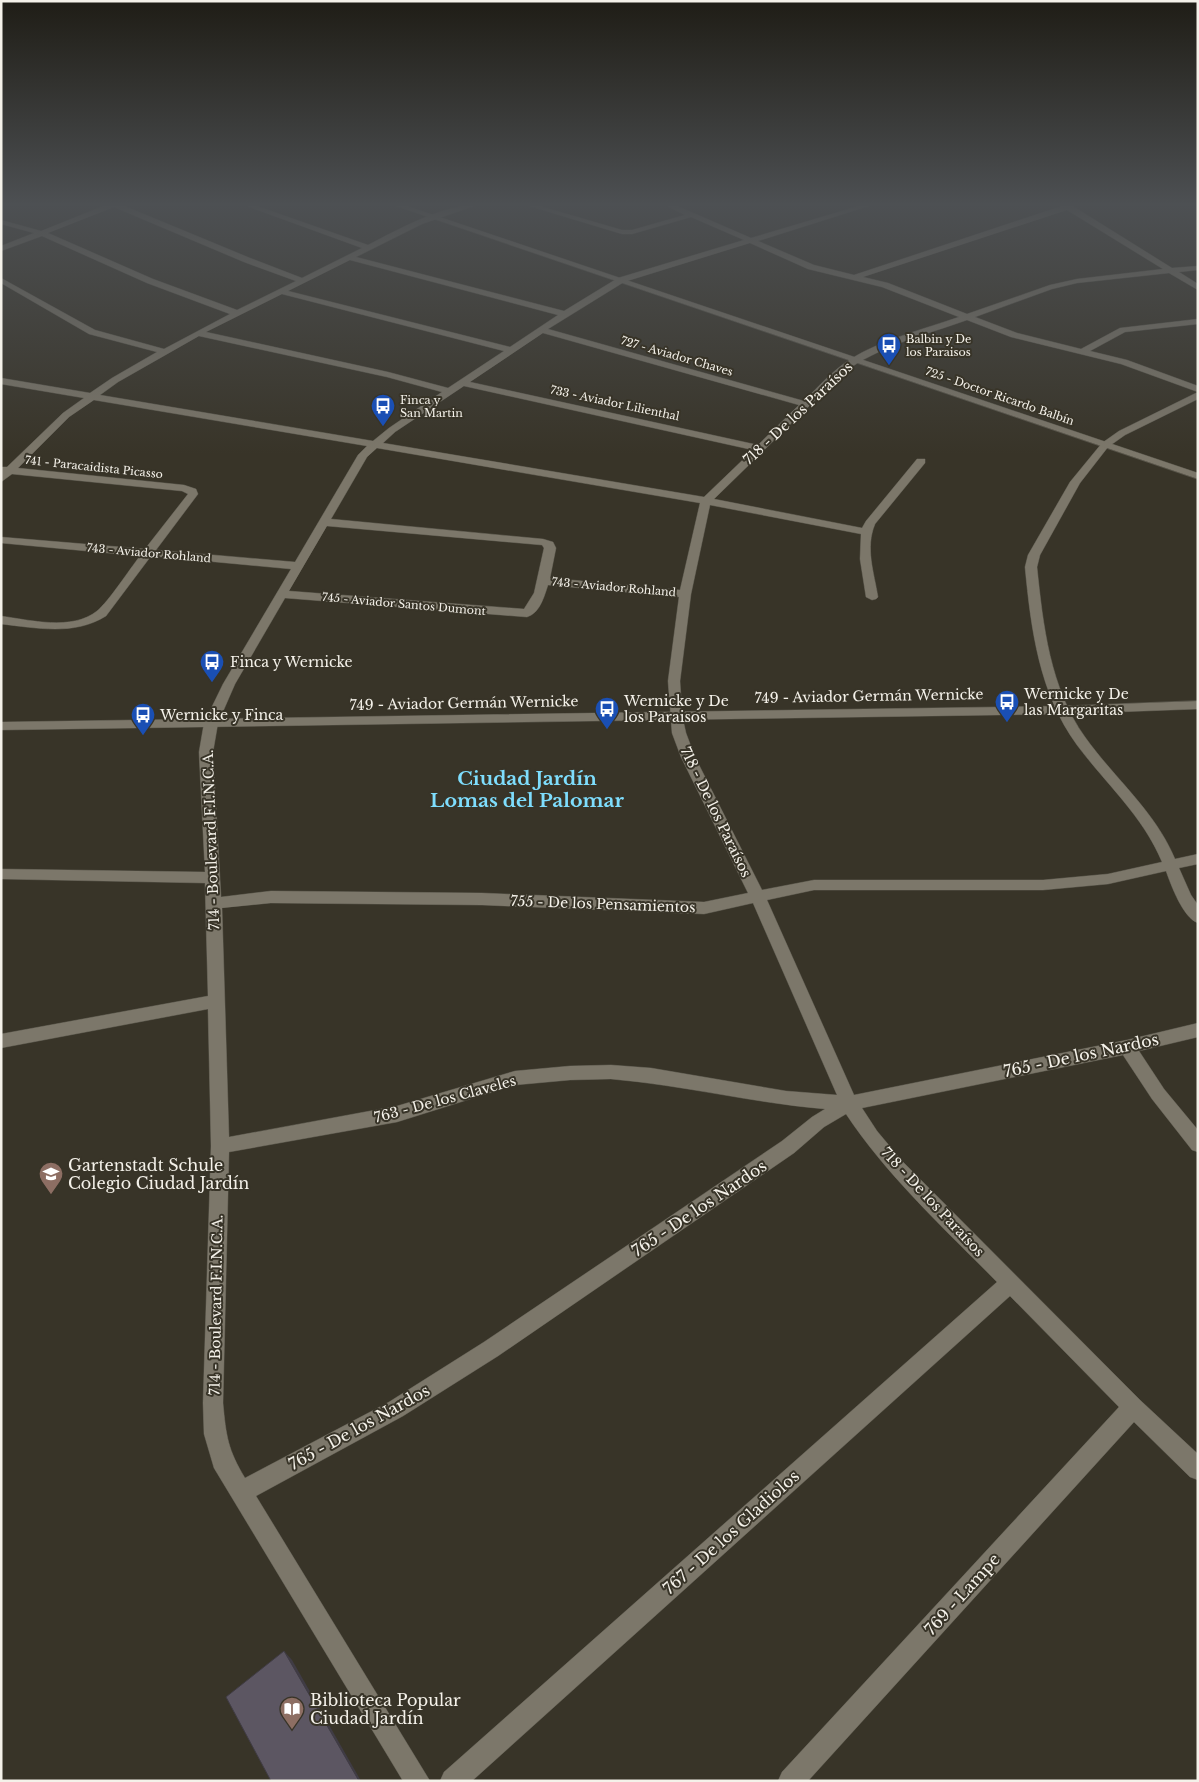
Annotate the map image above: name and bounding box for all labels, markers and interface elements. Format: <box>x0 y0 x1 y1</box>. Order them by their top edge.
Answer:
bus stop icon: Balbin y De los Paraisos <box>876 332 902 366</box>
place label: Balbin y De los Paraisos <box>906 332 971 359</box>
street label: 727 - Aviador Chaves <box>619 333 735 379</box>
street label: 718 - De los Paraísos <box>740 358 856 468</box>
street label: 725 - Doctor Ricardo Balbín <box>924 364 1077 428</box>
street label: 733 - Aviador Lilienthal <box>549 382 681 424</box>
bus stop icon: Finca y San Martin <box>370 393 396 427</box>
place label: Finca y San Martin <box>400 393 463 420</box>
street label: 741 - Paracaidista Picasso <box>24 453 164 481</box>
street label: 743 - Aviador Rohland <box>86 541 212 565</box>
street label: 743 - Aviador Rohland <box>551 575 677 599</box>
street label: 745 - Aviador Santos Dumont <box>322 590 487 618</box>
bus stop icon: Finca y Wernicke <box>199 649 225 683</box>
place label: Finca y Wernicke <box>230 653 353 671</box>
street label: 749 - Aviador Germán Wernicke <box>754 685 984 707</box>
place label: Wernicke y De las Margaritas <box>1023 685 1129 719</box>
bus stop icon: Wernicke y De las Margaritas <box>994 689 1020 723</box>
street label: 749 - Aviador Germán Wernicke <box>349 692 579 714</box>
place label: Wernicke y De los Paraisos <box>623 692 729 726</box>
bus stop icon: Wernicke y De los Paraisos <box>594 696 620 730</box>
bus stop icon: Wernicke y Finca <box>130 702 156 736</box>
place label: Wernicke y Finca <box>159 706 284 724</box>
street label: 718 - De los Paraísos <box>677 744 755 880</box>
street label: 714 - Boulevard F.I.N.C.A. <box>199 749 223 931</box>
district label: Ciudad Jardín Lomas del Palomar <box>430 767 624 812</box>
street label: 755 - De los Pensamientos <box>510 892 696 916</box>
street label: 765 - De los Nardos <box>1002 1029 1160 1081</box>
street label: 763 - De los Claveles <box>372 1071 518 1127</box>
street label: 718 - De los Paraísos <box>878 1144 988 1260</box>
place label: Gartenstadt Schule Colegio Ciudad Jardín <box>68 1155 249 1193</box>
street label: 765 - De los Nardos <box>628 1155 770 1261</box>
school or university icon: Gartenstadt Schule Colegio Ciudad Jardín <box>38 1161 64 1195</box>
street label: 714 - Boulevard F.I.N.C.A. <box>205 1215 227 1395</box>
street label: 765 - De los Nardos <box>285 1380 433 1474</box>
street label: 767 - De los Gladiolos <box>659 1466 803 1598</box>
street label: 769 - Lampe <box>920 1549 1004 1639</box>
place label: Biblioteca Popular Ciudad Jardín <box>310 1690 461 1728</box>
library icon: Biblioteca Popular Ciudad Jardín <box>279 1696 305 1730</box>

